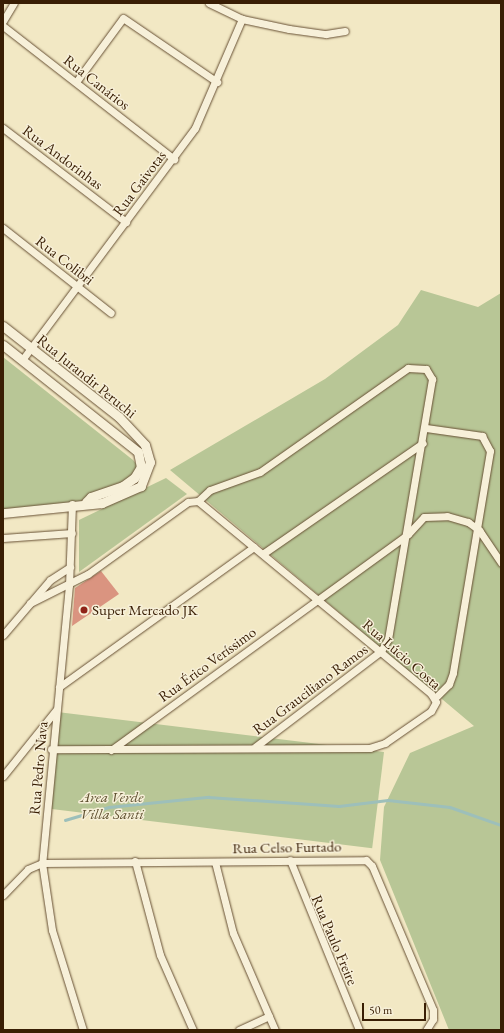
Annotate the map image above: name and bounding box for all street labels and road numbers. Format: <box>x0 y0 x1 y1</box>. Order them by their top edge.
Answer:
street label: Rua Canários <box>60 51 134 113</box>
street label: Rua Andorinhas <box>19 121 107 193</box>
street label: Rua Gaivotas <box>109 147 169 219</box>
street label: Rua Colibri <box>32 232 98 288</box>
street label: Rua Jurandir Peruchi <box>34 330 140 422</box>
street label: Rua Lúcio Costa <box>359 615 445 693</box>
street label: Rua Érico Veríssimo <box>155 622 259 706</box>
street label: Rua Grauciliano Ramos <box>249 640 371 738</box>
street label: Rua Pedro Nava <box>25 721 51 815</box>
street label: Rua Celso Furtado <box>232 837 342 857</box>
street label: Rua Paulo Freire <box>308 892 362 988</box>

